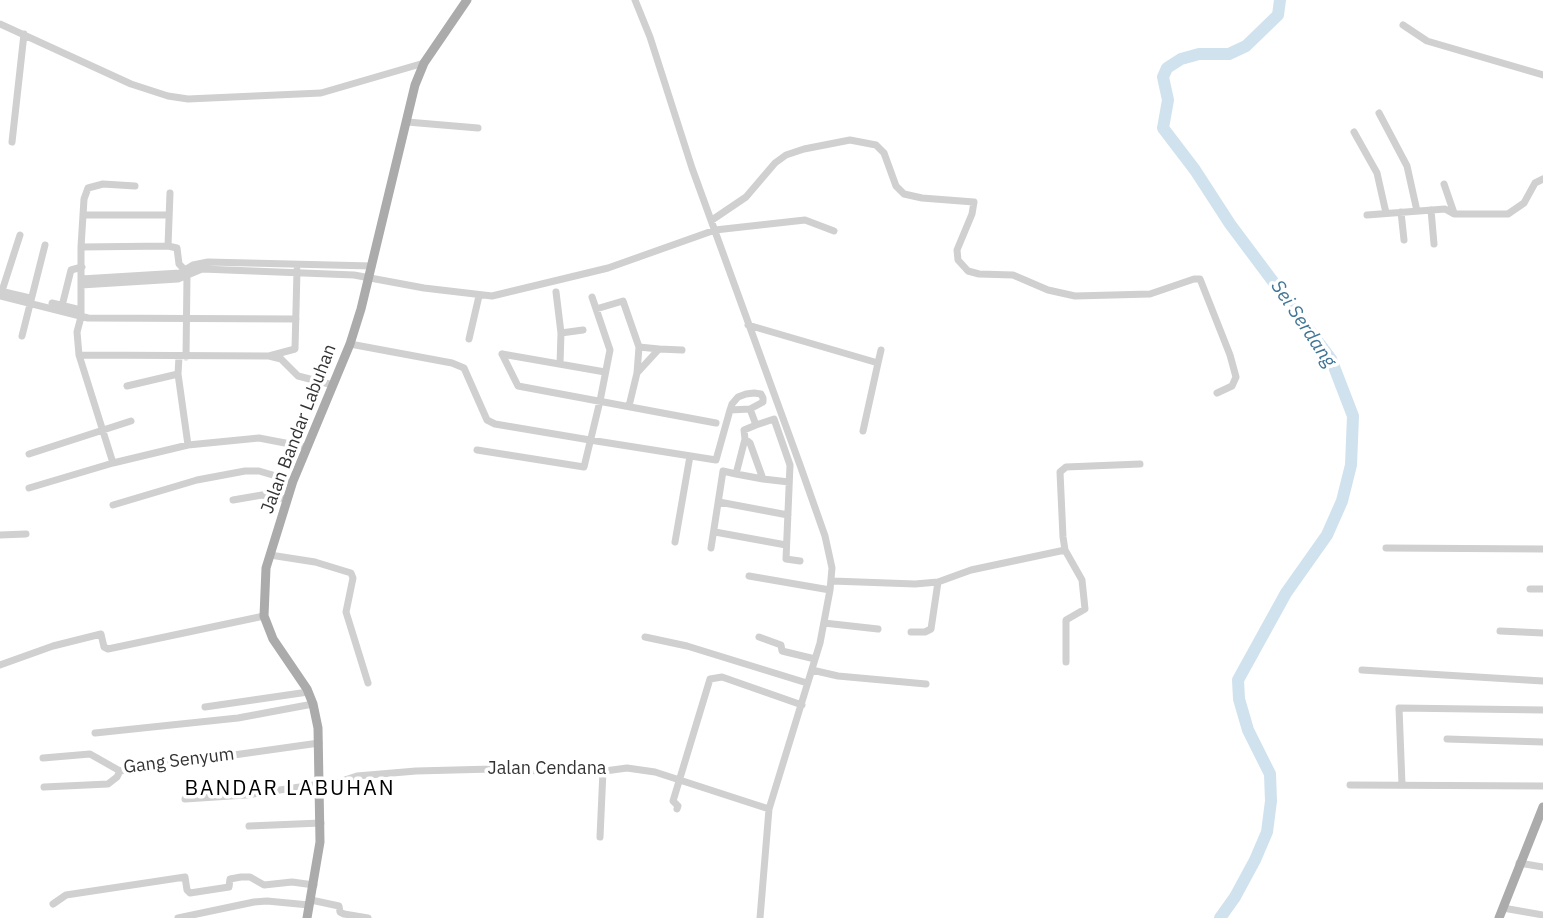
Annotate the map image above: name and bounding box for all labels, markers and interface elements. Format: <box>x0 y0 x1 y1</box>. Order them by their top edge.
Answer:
water label: Sei Serdang <box>1266 276 1340 372</box>
street label: Jalan Bandar Labuhan <box>257 341 341 517</box>
street label: Gang Senyum <box>122 743 236 779</box>
street label: Jalan Cendana <box>488 758 606 780</box>
district label: BANDAR LABUHAN <box>186 776 394 802</box>

